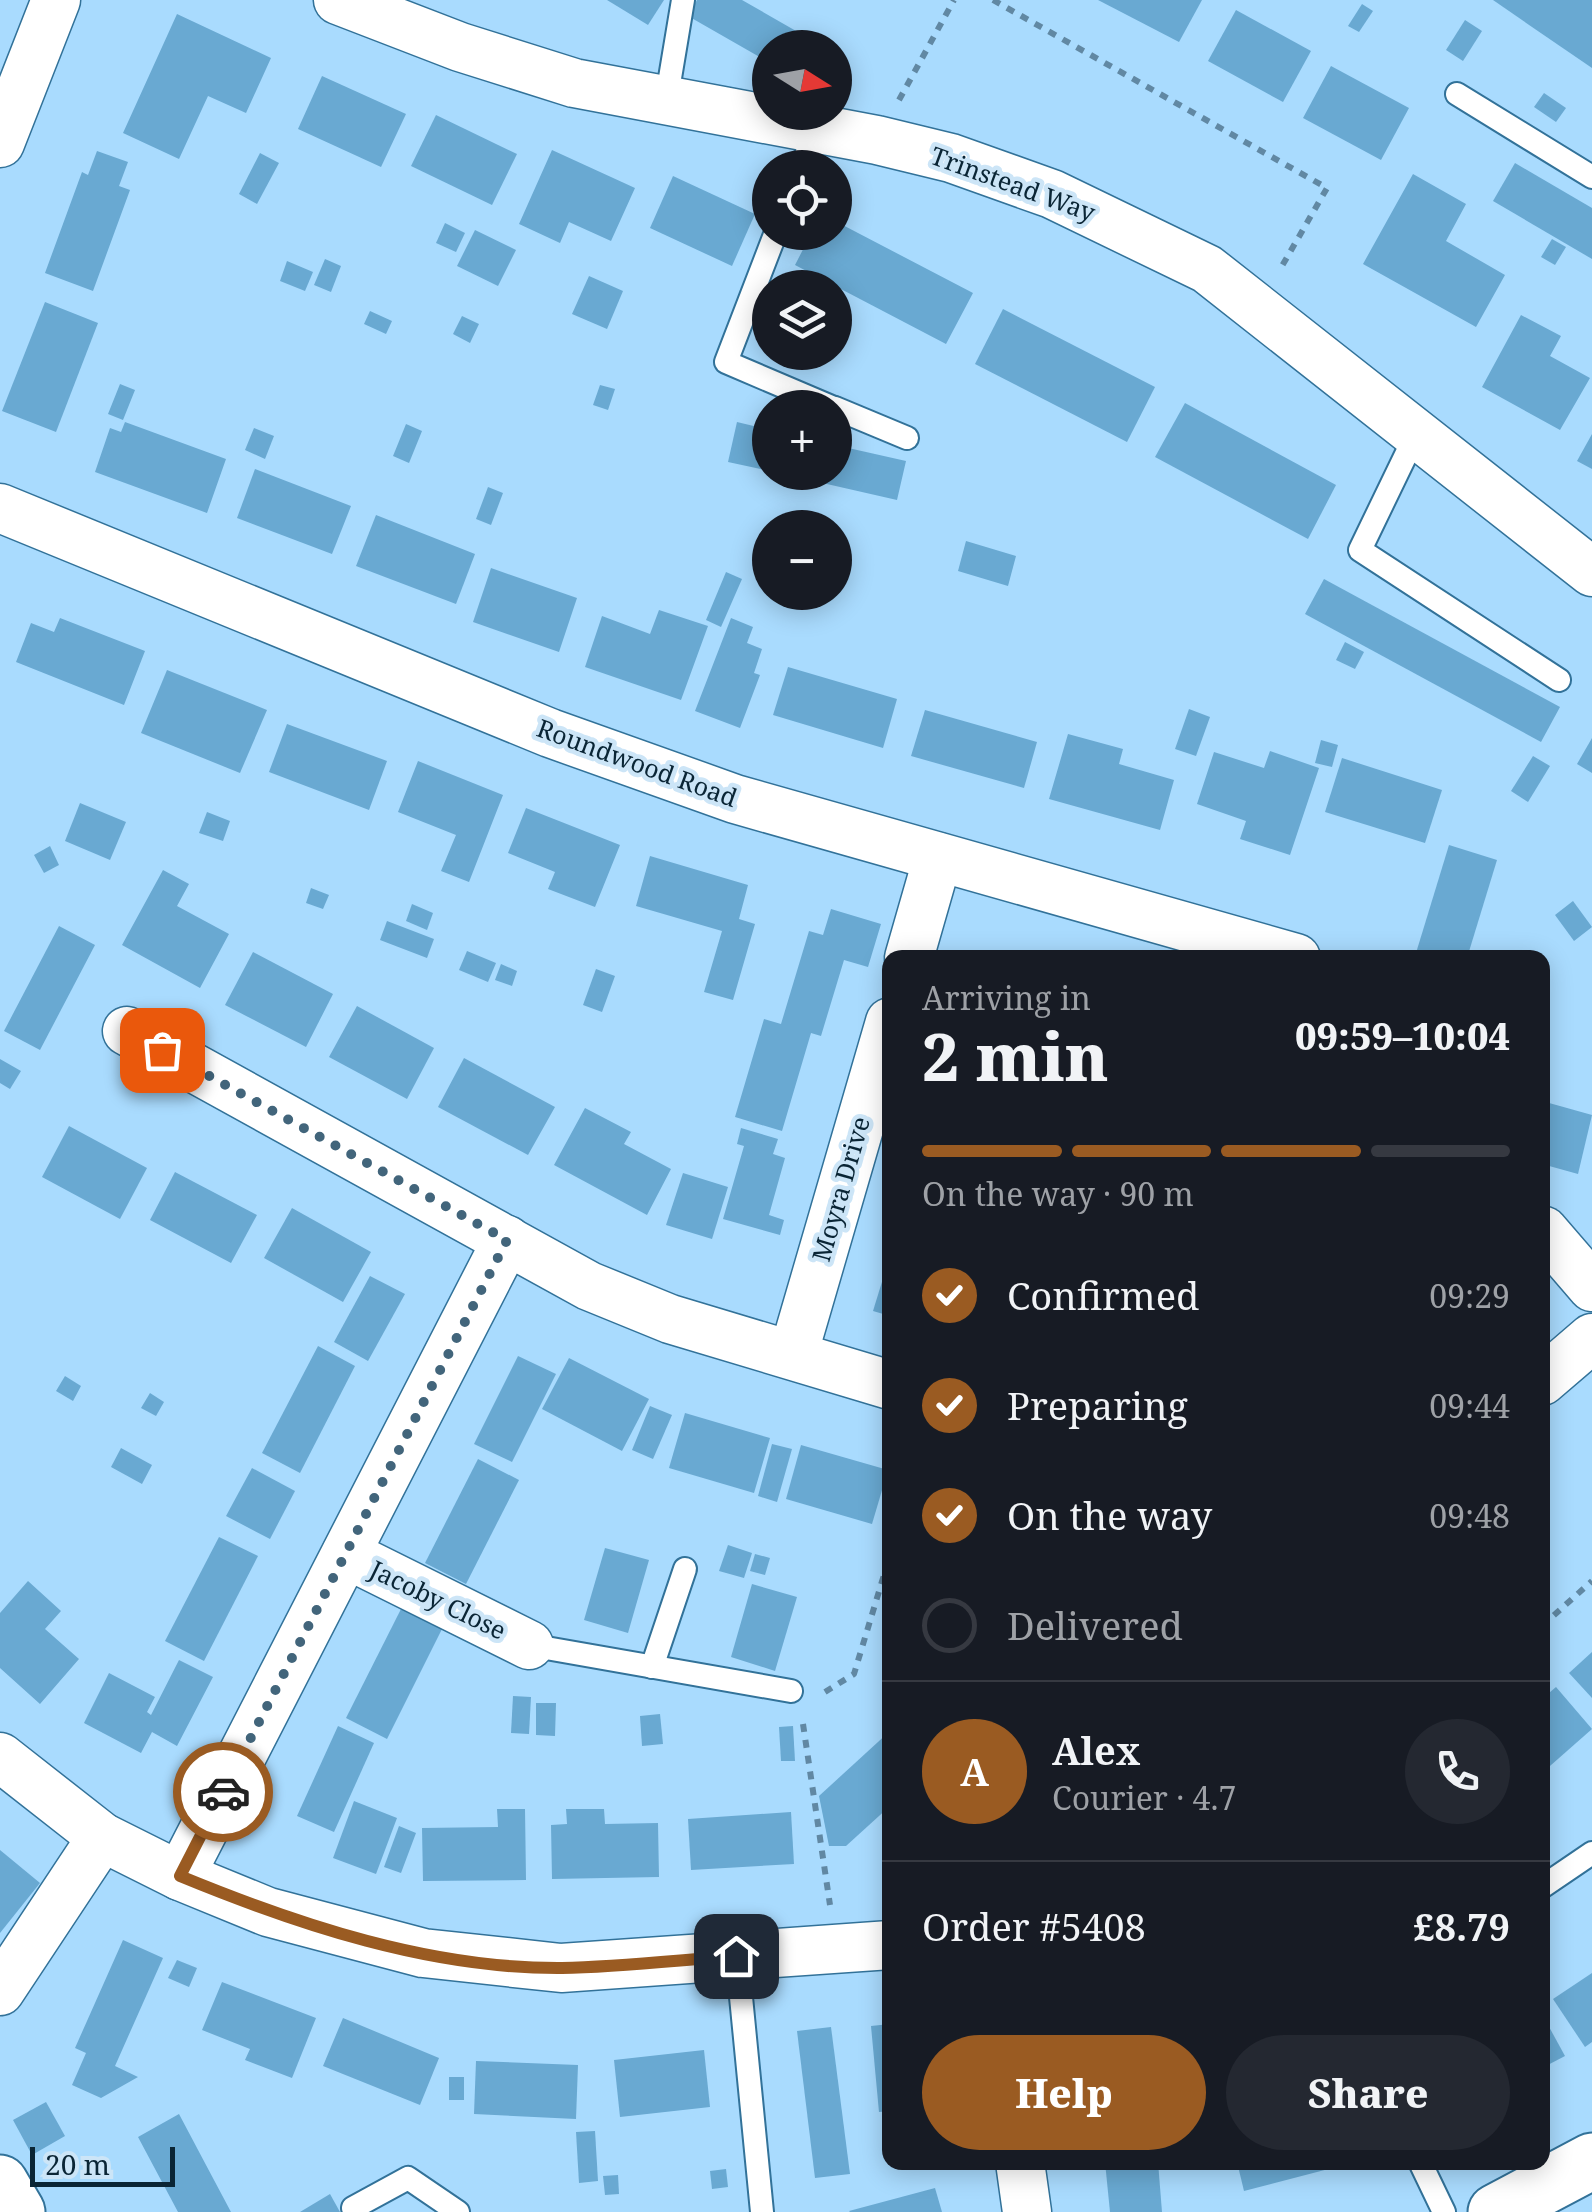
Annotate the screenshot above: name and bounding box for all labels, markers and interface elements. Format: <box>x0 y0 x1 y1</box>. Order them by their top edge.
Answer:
north arrow <box>752 30 852 130</box>
map controls <box>752 30 852 610</box>
street label: Trinstead Way <box>926 138 1101 229</box>
button: locate <box>752 150 852 250</box>
button: layers <box>752 270 852 370</box>
button: + <box>752 390 852 490</box>
button: − <box>752 510 852 610</box>
street label: Roundwood Road <box>533 710 742 814</box>
text: Arriving in <box>922 976 1091 1019</box>
pin <box>120 1008 205 1093</box>
text: 09:59–10:04 <box>1295 1009 1510 1061</box>
text: 2 min <box>922 1012 1109 1100</box>
icon: bag <box>135 1023 190 1078</box>
street label: Moyra Drive <box>803 1112 877 1265</box>
text: On the way · 90 m <box>922 1172 1194 1215</box>
icon: check <box>922 1268 977 1323</box>
text: Confirmed <box>1007 1269 1199 1321</box>
text: 09:29 <box>1429 1274 1510 1317</box>
icon: check <box>922 1378 977 1433</box>
text: Preparing <box>1007 1379 1188 1431</box>
text: 09:44 <box>1429 1384 1510 1427</box>
icon: check <box>922 1488 977 1543</box>
text: On the way <box>1007 1489 1212 1541</box>
text: 09:48 <box>1429 1494 1510 1537</box>
street label: Jacoby Close <box>364 1551 512 1647</box>
text: Delivered <box>1007 1599 1183 1651</box>
button: phone <box>1405 1719 1510 1824</box>
text: Alex <box>1052 1724 1140 1776</box>
courier <box>173 1742 273 1842</box>
text: A <box>960 1745 989 1797</box>
icon: car <box>196 1765 251 1820</box>
text: Courier · 4.7 <box>1052 1776 1236 1819</box>
text: Order #5408 <box>922 1900 1146 1952</box>
text: £8.79 <box>1413 1900 1510 1952</box>
pin <box>694 1914 779 1999</box>
icon: home <box>709 1929 764 1984</box>
button: Help <box>922 2035 1206 2150</box>
button: Share <box>1226 2035 1510 2150</box>
scale bar <box>30 2142 175 2186</box>
text: 20 m <box>45 2145 110 2183</box>

